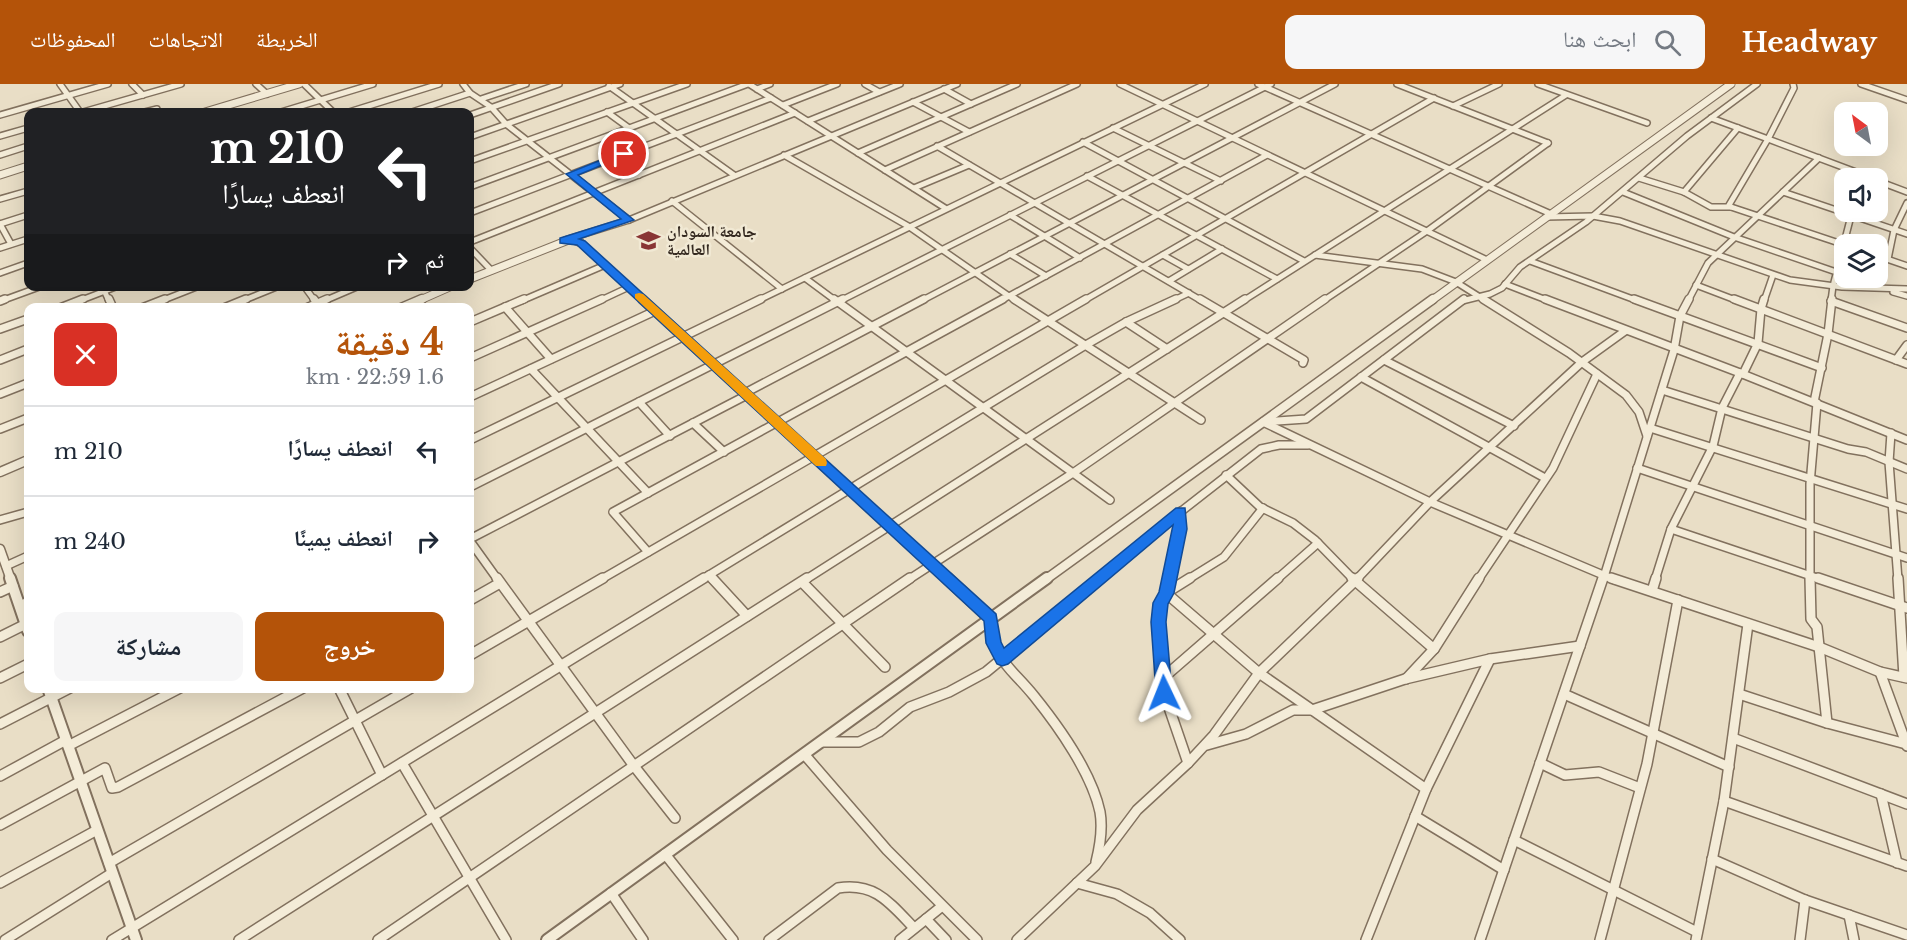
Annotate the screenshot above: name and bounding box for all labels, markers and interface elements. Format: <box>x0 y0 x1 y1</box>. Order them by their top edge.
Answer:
search box <box>1285 15 1705 69</box>
text: Headway <box>1741 25 1877 60</box>
text: ابحث هنا <box>1563 26 1636 53</box>
icon: search <box>1651 26 1684 59</box>
text: المحفوظات <box>30 27 115 53</box>
text: الاتجاهات <box>148 27 223 53</box>
text: الخريطة <box>256 27 318 53</box>
north arrow <box>1834 102 1888 156</box>
map controls <box>1834 102 1888 288</box>
text: 210 m <box>210 122 345 174</box>
pin <box>598 128 649 179</box>
icon: left <box>366 132 444 210</box>
icon: arrive <box>607 137 640 170</box>
button: sound <box>1834 168 1888 222</box>
text: انعطف يسارًا <box>222 177 345 210</box>
place label: جامعة السودان العالمية <box>667 221 757 259</box>
school or university icon: جامعة السودان العالمية <box>636 227 662 253</box>
button: layers <box>1834 234 1888 288</box>
icon: right <box>380 246 413 279</box>
text: ثم <box>425 247 444 274</box>
text: 4 دقيقة <box>335 320 444 365</box>
button: close <box>54 323 117 386</box>
text: 1.6 km · 22:59 <box>306 365 444 389</box>
text: انعطف يسارًا <box>287 435 393 462</box>
icon: left <box>411 435 444 468</box>
text: 210 m <box>54 438 123 465</box>
text: انعطف يمينًا <box>294 525 393 552</box>
icon: right <box>411 525 444 558</box>
text: 240 m <box>54 528 126 555</box>
button: مشاركة <box>54 612 243 681</box>
button: خروج <box>255 612 444 681</box>
position arrow <box>1132 661 1196 725</box>

